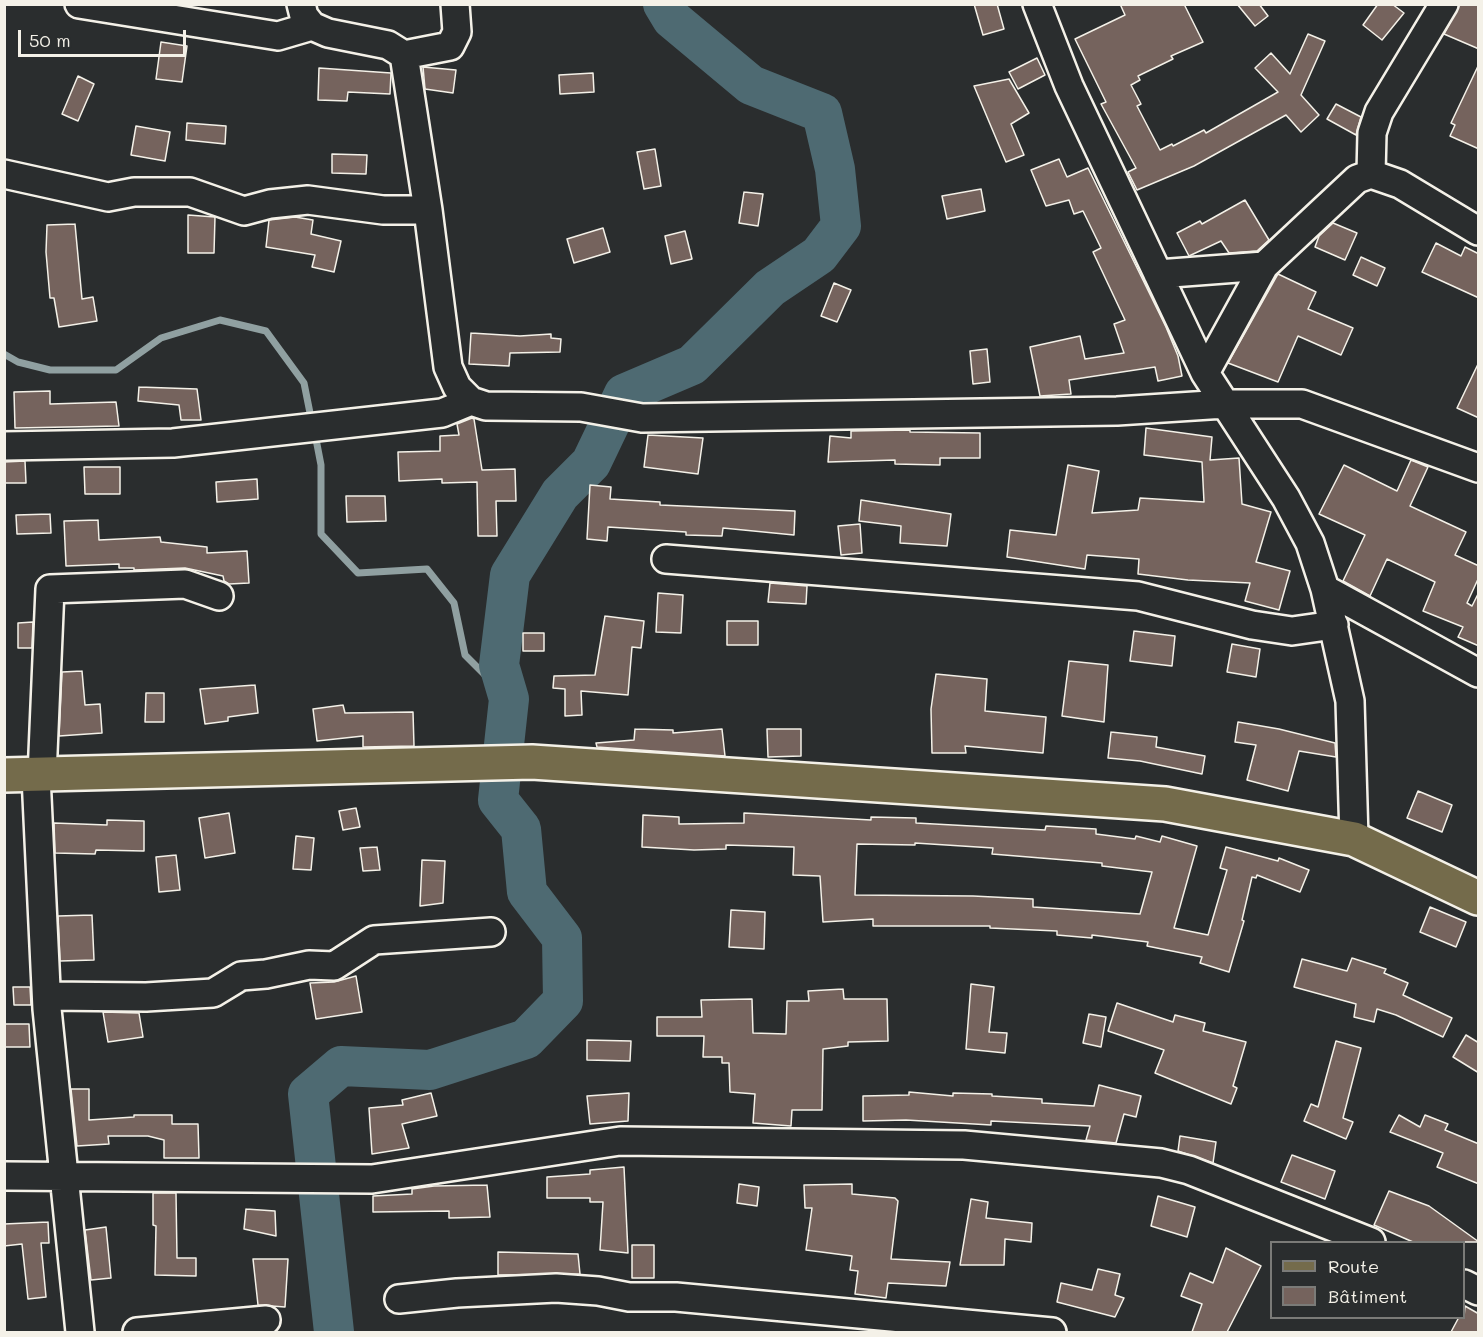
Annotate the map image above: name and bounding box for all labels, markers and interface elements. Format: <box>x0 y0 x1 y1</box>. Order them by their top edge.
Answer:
scale bar <box>21 18 189 56</box>
text: 50 m <box>29 28 71 52</box>
legend <box>1270 1241 1465 1319</box>
text: Route <box>1328 1254 1379 1278</box>
text: Bâtiment <box>1328 1284 1407 1308</box>

